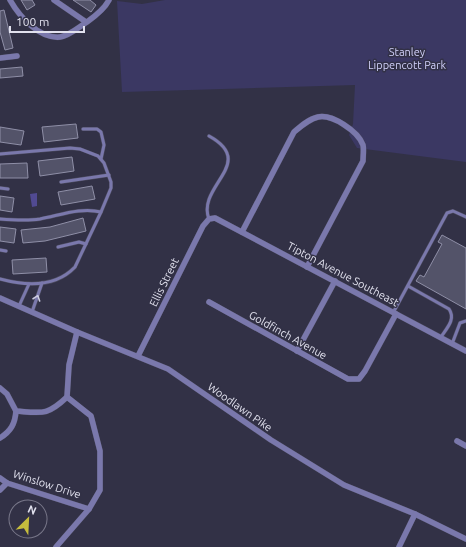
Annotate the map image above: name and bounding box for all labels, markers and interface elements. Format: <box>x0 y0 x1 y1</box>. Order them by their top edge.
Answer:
scale bar <box>10 8 84 34</box>
text: 100 m <box>16 15 49 28</box>
park label: Stanley Lippencott Park <box>368 46 446 71</box>
street label: Tipton Avenue Southeast <box>285 239 401 309</box>
street label: Ellis Street <box>147 255 181 308</box>
one-way arrow <box>32 294 41 301</box>
street label: Goldfinch Avenue <box>247 309 329 361</box>
street label: Woodlawn Pike <box>205 380 275 434</box>
street label: Winslow Drive <box>12 467 82 501</box>
north arrow <box>8 499 48 539</box>
text: N <box>26 503 38 517</box>

